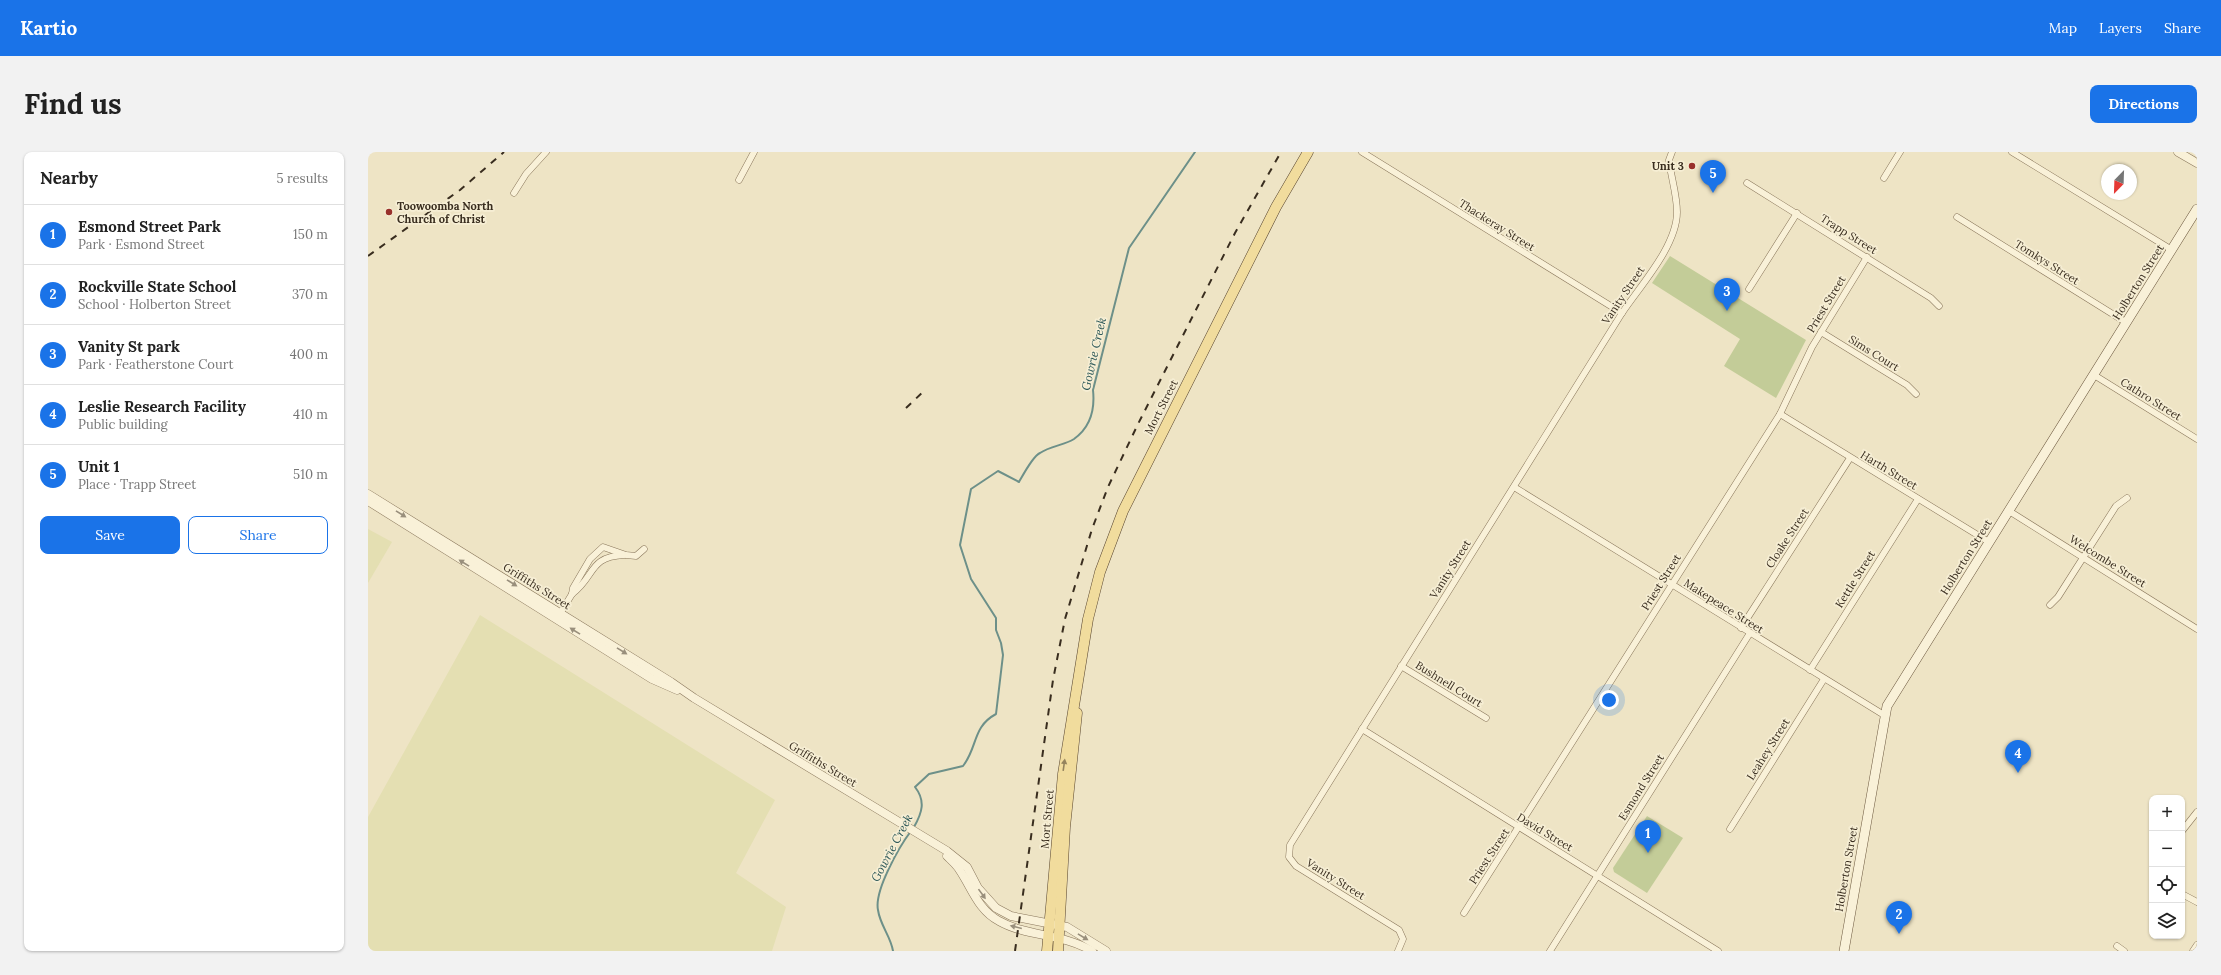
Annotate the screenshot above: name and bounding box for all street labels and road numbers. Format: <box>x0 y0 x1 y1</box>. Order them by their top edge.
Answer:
street label: Thackeray Street <box>1456 196 1538 254</box>
street label: Trapp Street <box>1818 211 1881 257</box>
street label: Tomkys Street <box>2012 237 2083 288</box>
street label: Holberton Street <box>2109 241 2167 322</box>
street label: Vanity Street <box>1598 263 1648 327</box>
street label: Priest Street <box>1804 272 1849 335</box>
street label: Sims Court <box>1846 332 1902 374</box>
street label: Cathro Street <box>2118 375 2185 424</box>
street label: Mort Street <box>1141 377 1181 437</box>
street label: Harth Street <box>1858 448 1921 493</box>
street label: Cloake Street <box>1762 505 1812 571</box>
street label: Holberton Street <box>1937 516 1995 597</box>
street label: Welcombe Street <box>2067 532 2150 591</box>
street label: Vanity Street <box>1426 536 1474 602</box>
street label: Kettle Street <box>1832 547 1879 610</box>
street label: Priest Street <box>1638 551 1684 613</box>
street label: Griffiths Street <box>501 560 574 613</box>
street label: Makepeace Street <box>1681 576 1767 637</box>
street label: Bushnell Court <box>1413 658 1486 711</box>
street label: Leahey Street <box>1743 715 1793 783</box>
street label: Griffiths Street <box>786 738 860 790</box>
street label: Esmond Street <box>1615 751 1667 823</box>
street label: Mort Street <box>1037 788 1057 849</box>
street label: David Street <box>1514 810 1576 855</box>
street label: Priest Street <box>1466 825 1513 887</box>
street label: Holberton Street <box>1832 825 1861 913</box>
street label: Vanity Street <box>1303 855 1369 903</box>

